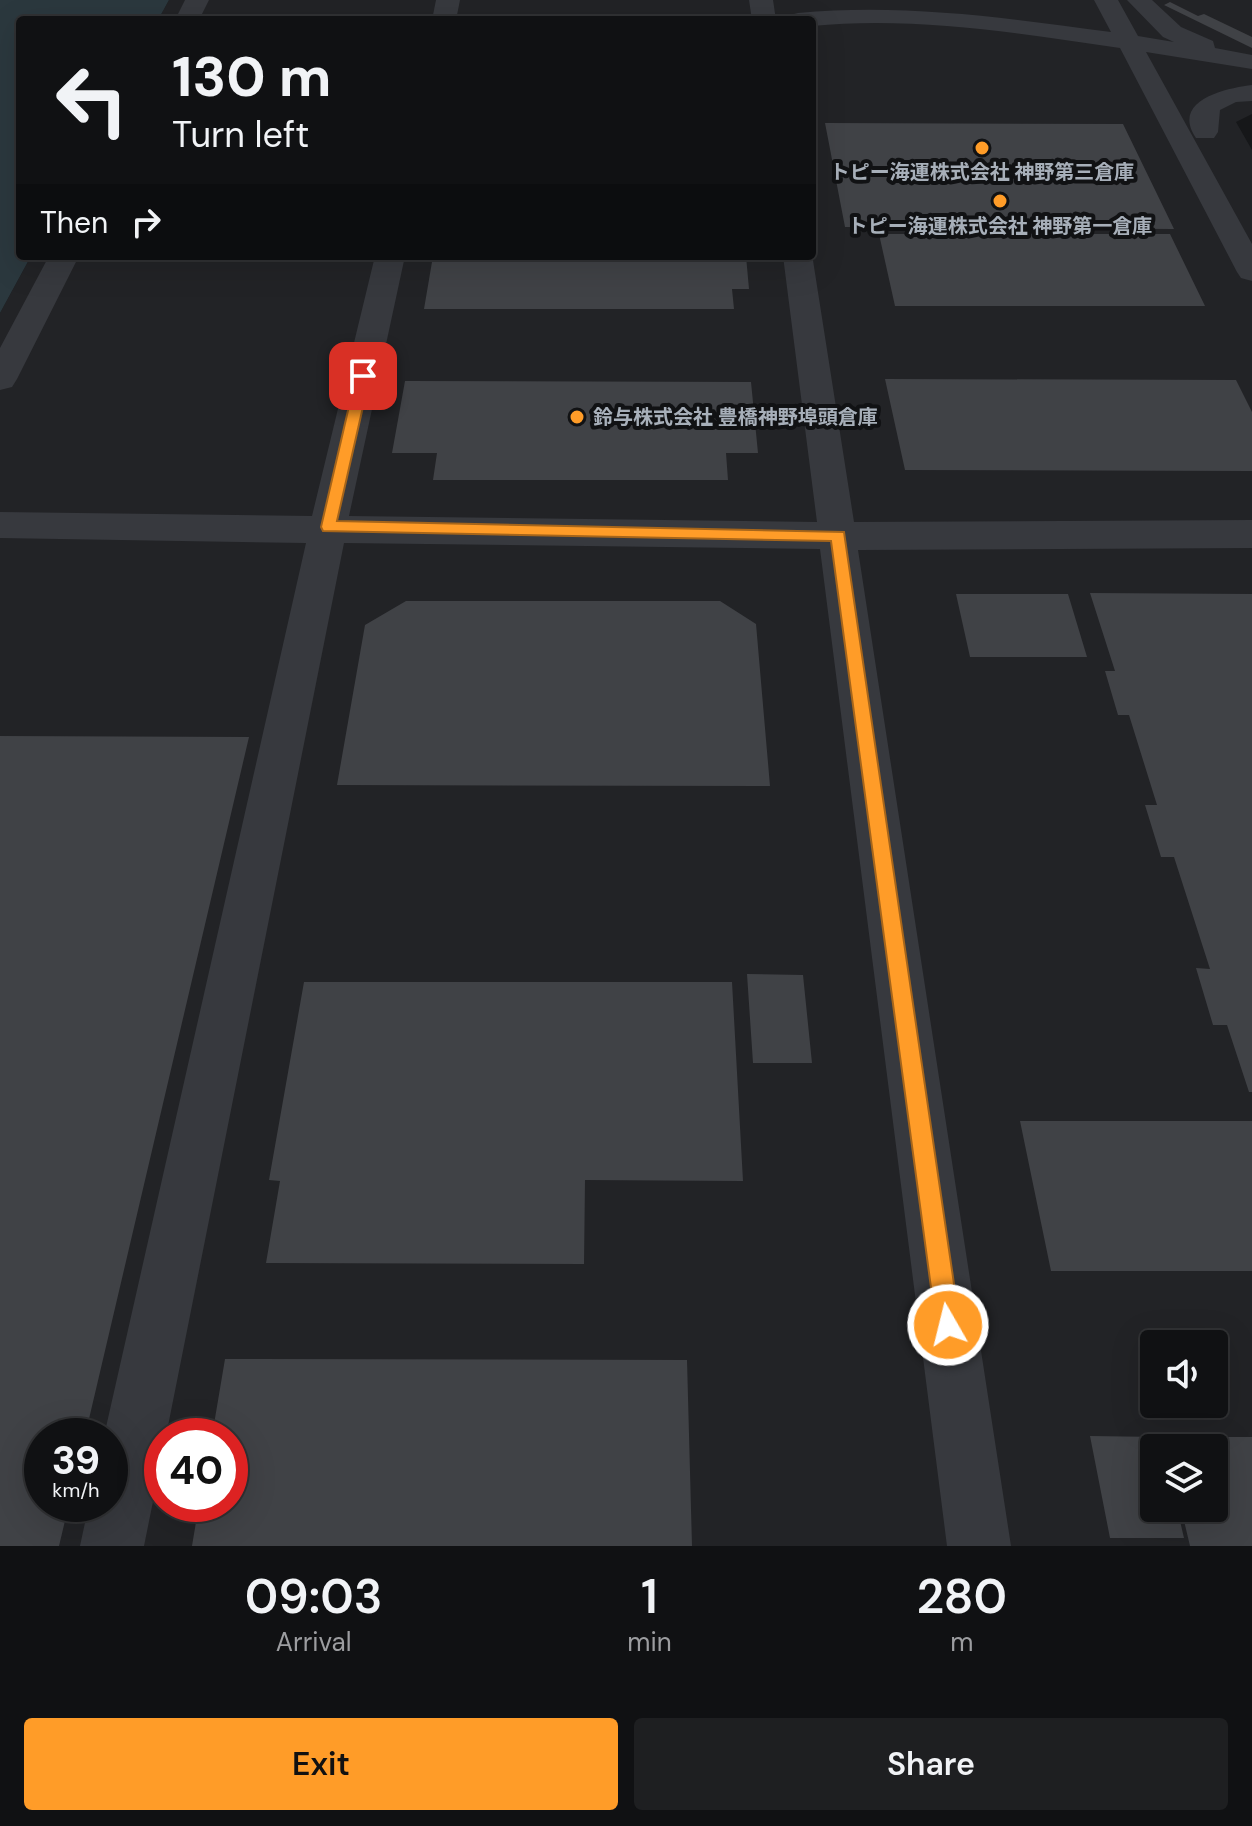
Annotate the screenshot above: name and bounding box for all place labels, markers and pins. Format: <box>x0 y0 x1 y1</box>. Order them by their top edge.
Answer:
marker: トピー海運株式会社 神野第三倉庫 <box>973 139 991 157</box>
place label: トピー海運株式会社 神野第三倉庫 <box>830 159 1134 185</box>
marker: トピー海運株式会社 神野第一倉庫 <box>991 192 1009 210</box>
place label: トピー海運株式会社 神野第一倉庫 <box>848 213 1152 239</box>
pin <box>329 342 397 410</box>
place label: 鈴与株式会社 豊橋神野埠頭倉庫 <box>593 404 878 430</box>
marker: 鈴与株式会社 豊橋神野埠頭倉庫 <box>568 408 586 426</box>

